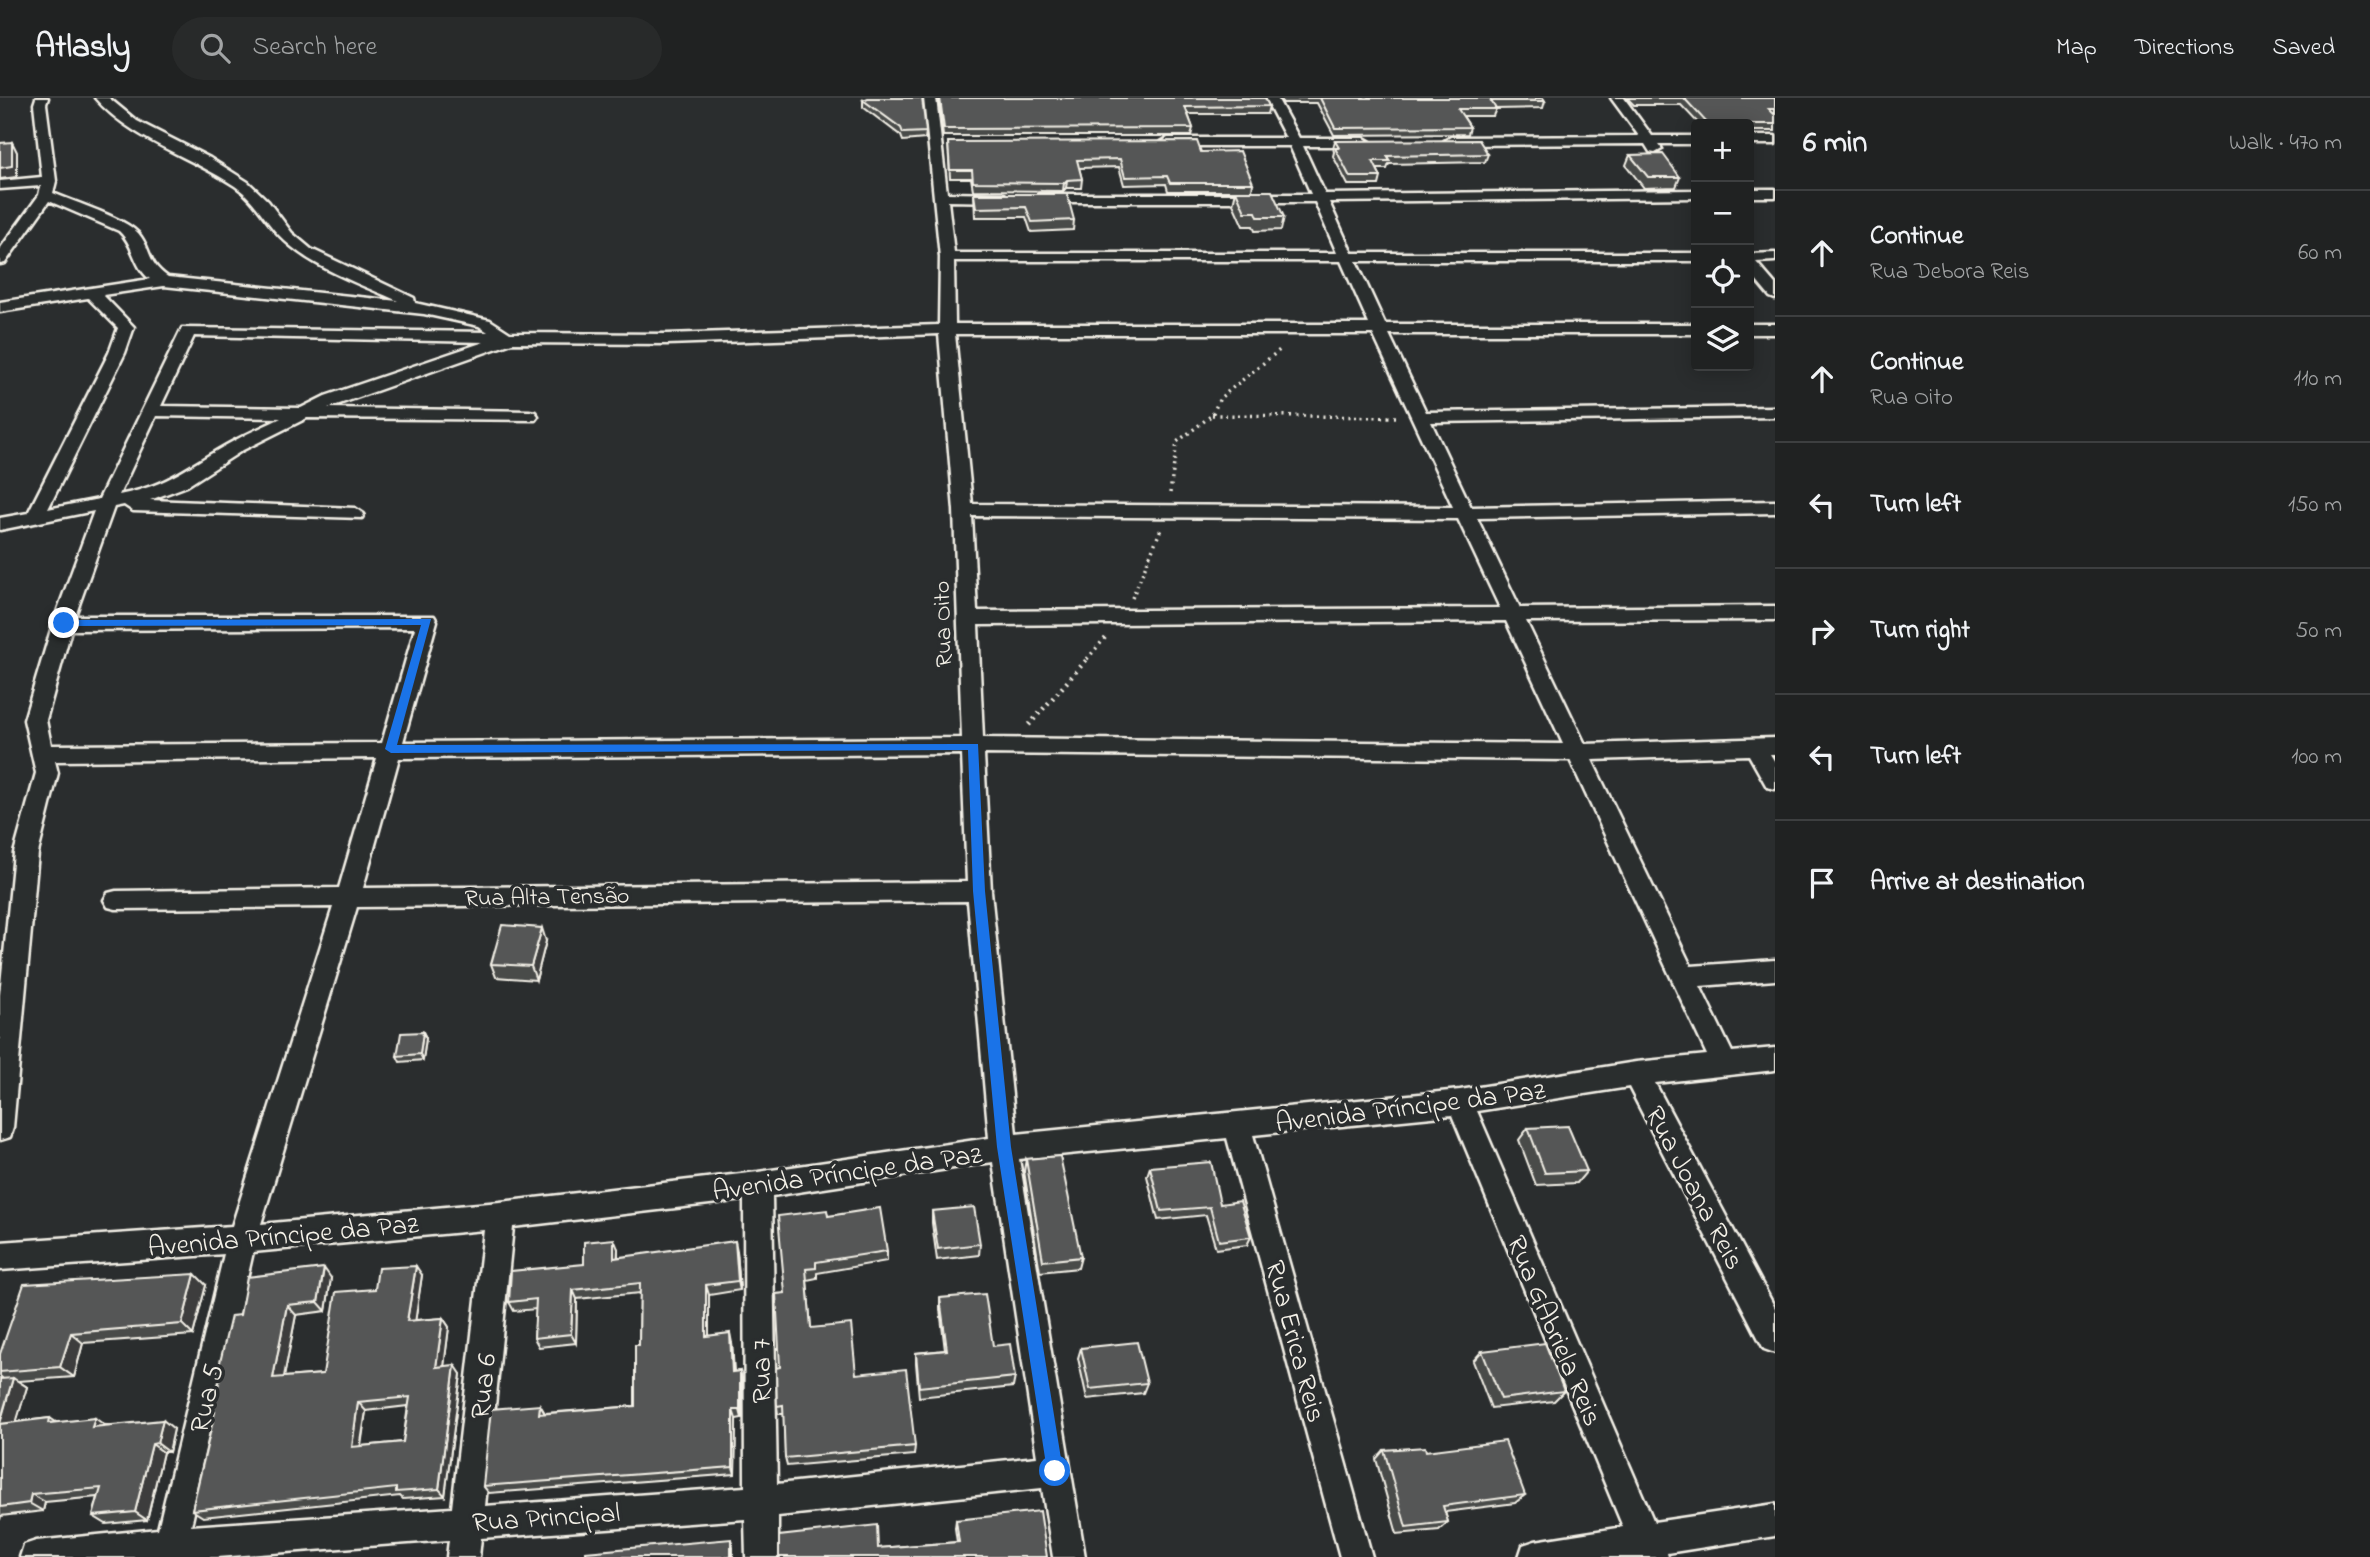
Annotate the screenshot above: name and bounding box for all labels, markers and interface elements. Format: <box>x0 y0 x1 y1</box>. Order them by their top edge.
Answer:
search box <box>172 17 662 80</box>
text: Atlasly <box>35 24 130 72</box>
icon: search <box>196 29 234 67</box>
text: Search here <box>252 29 377 67</box>
text: Map <box>2056 31 2097 66</box>
text: Directions <box>2135 31 2234 66</box>
text: Saved <box>2272 31 2335 66</box>
map controls <box>1691 119 1754 371</box>
button: + <box>1691 119 1754 182</box>
text: 6 min <box>1803 122 1867 166</box>
text: Walk · 470 m <box>2229 127 2342 160</box>
button: − <box>1691 182 1754 245</box>
text: Continue <box>1870 218 1963 256</box>
icon: ahead <box>1803 234 1841 272</box>
text: 60 m <box>2298 237 2342 270</box>
button: locate <box>1691 245 1754 308</box>
text: Rua Debora Reis <box>1870 256 2029 289</box>
button: layers <box>1691 308 1754 371</box>
text: Continue <box>1870 344 1963 382</box>
icon: ahead <box>1803 360 1841 398</box>
text: 110 m <box>2294 363 2342 396</box>
text: Rua Oito <box>1870 382 1953 415</box>
icon: left <box>1803 486 1841 524</box>
text: Turn left <box>1870 486 1961 524</box>
text: 150 m <box>2288 489 2342 522</box>
street label: Rua Oito <box>925 580 963 668</box>
route end <box>48 607 79 638</box>
icon: right <box>1803 612 1841 650</box>
text: Turn right <box>1870 612 1970 650</box>
text: 50 m <box>2295 615 2342 648</box>
icon: left <box>1803 738 1841 776</box>
text: Turn left <box>1870 738 1961 776</box>
text: 100 m <box>2291 741 2342 774</box>
icon: arrive <box>1803 864 1841 902</box>
text: Arrive at destination <box>1870 864 2085 902</box>
street label: Rua Alta Tensão <box>464 880 630 917</box>
street label: Avenida Príncipe da Paz <box>1273 1072 1548 1145</box>
street label: Rua Joana Reis <box>1633 1099 1753 1278</box>
street label: Avenida Príncipe da Paz <box>710 1135 985 1214</box>
street label: Avenida Príncipe da Paz <box>146 1205 421 1270</box>
street label: Rua GAbriela Reis <box>1494 1230 1611 1433</box>
street label: Rua Erica Reis <box>1252 1256 1335 1427</box>
street label: Rua 7 <box>742 1338 785 1404</box>
street label: Rua 6 <box>462 1351 509 1421</box>
street label: Rua 5 <box>181 1360 236 1437</box>
route start <box>1039 1455 1070 1486</box>
street label: Rua Principal <box>471 1494 622 1545</box>

